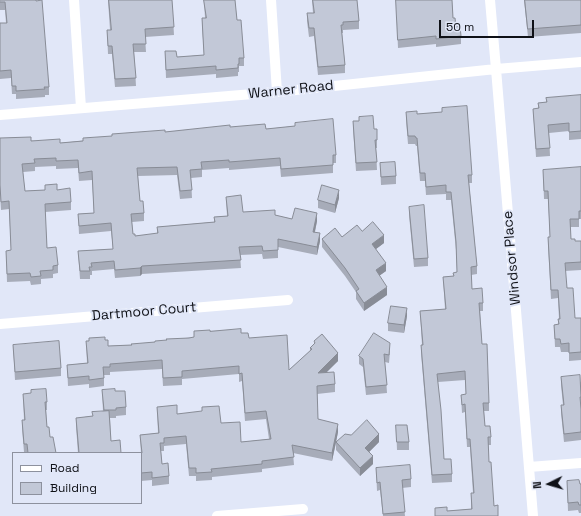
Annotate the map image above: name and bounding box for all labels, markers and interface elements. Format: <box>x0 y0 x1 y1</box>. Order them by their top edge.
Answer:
scale bar <box>441 12 536 38</box>
text: 50 m <box>446 19 474 35</box>
street label: Warner Road <box>248 77 334 103</box>
street label: Windsor Place <box>500 210 524 306</box>
street label: Dartmoor Court <box>91 299 197 325</box>
legend <box>12 452 142 504</box>
text: Road <box>50 460 79 476</box>
north arrow <box>529 464 569 504</box>
text: Building <box>50 480 97 496</box>
text: N <box>530 481 544 489</box>

